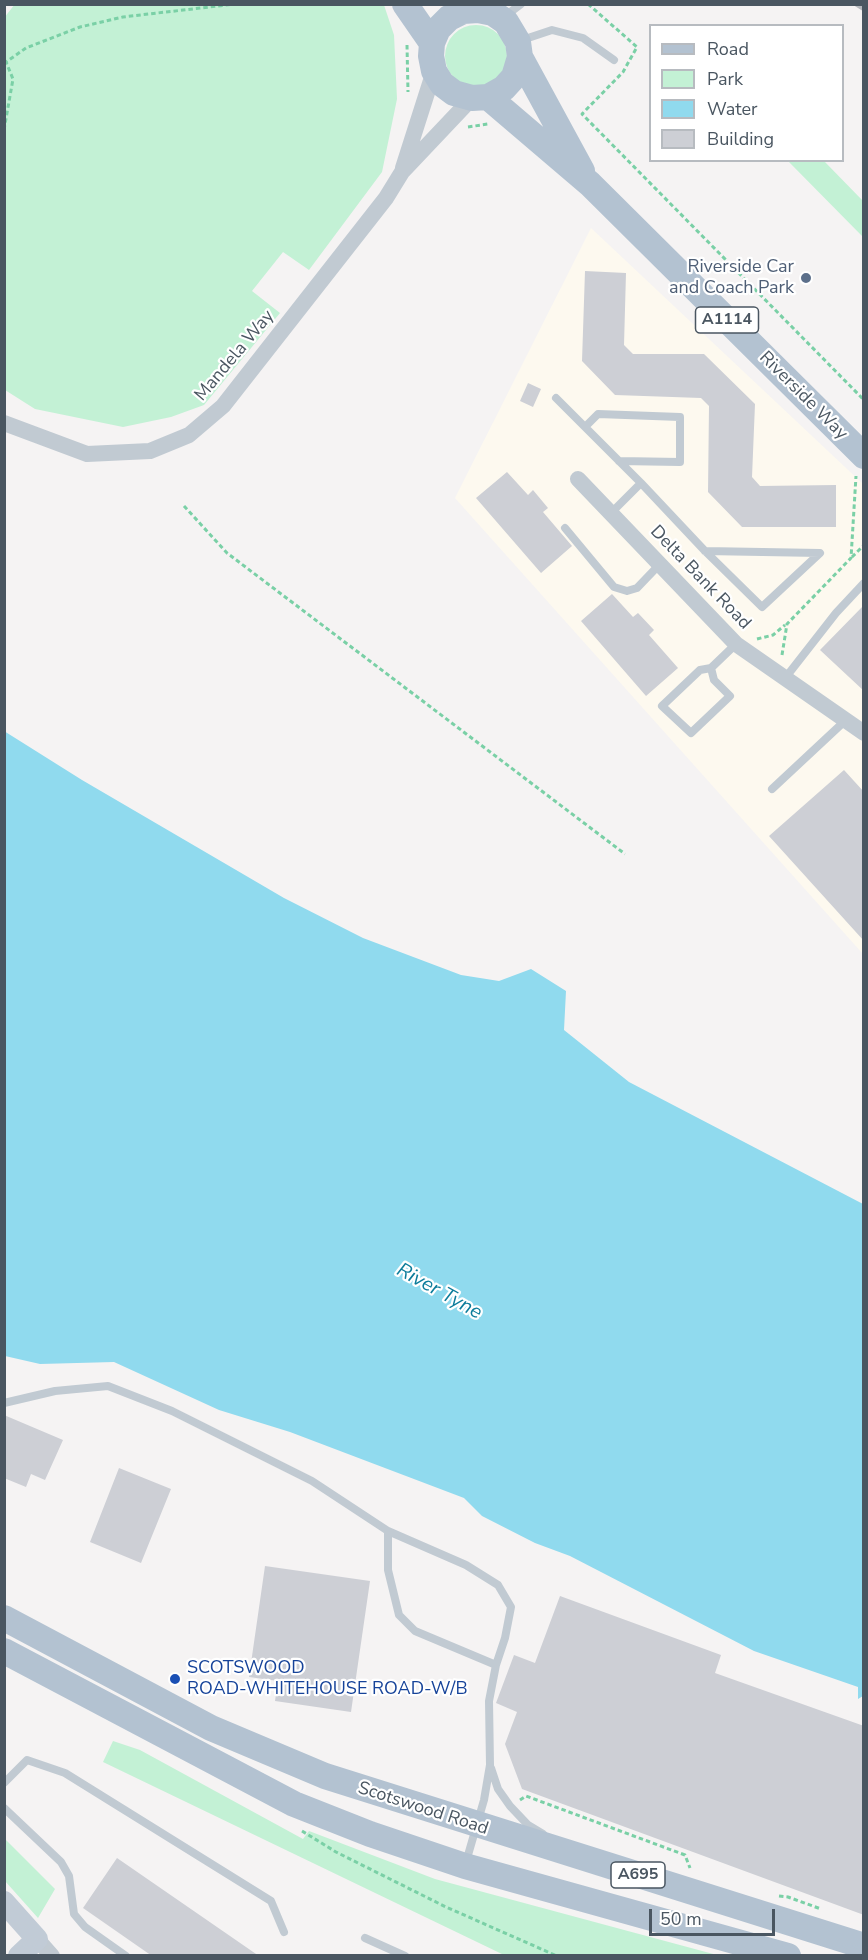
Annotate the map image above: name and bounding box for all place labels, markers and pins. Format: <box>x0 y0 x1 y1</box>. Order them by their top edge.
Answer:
place label: Riverside Car and Coach Park <box>669 257 794 300</box>
marker: Riverside Car and Coach Park <box>799 271 813 285</box>
place label: SCOTSWOOD ROAD-WHITEHOUSE ROAD-W/B <box>187 1658 468 1700</box>
marker: SCOTSWOOD ROAD-WHITEHOUSE ROAD-W/B <box>168 1672 182 1686</box>

